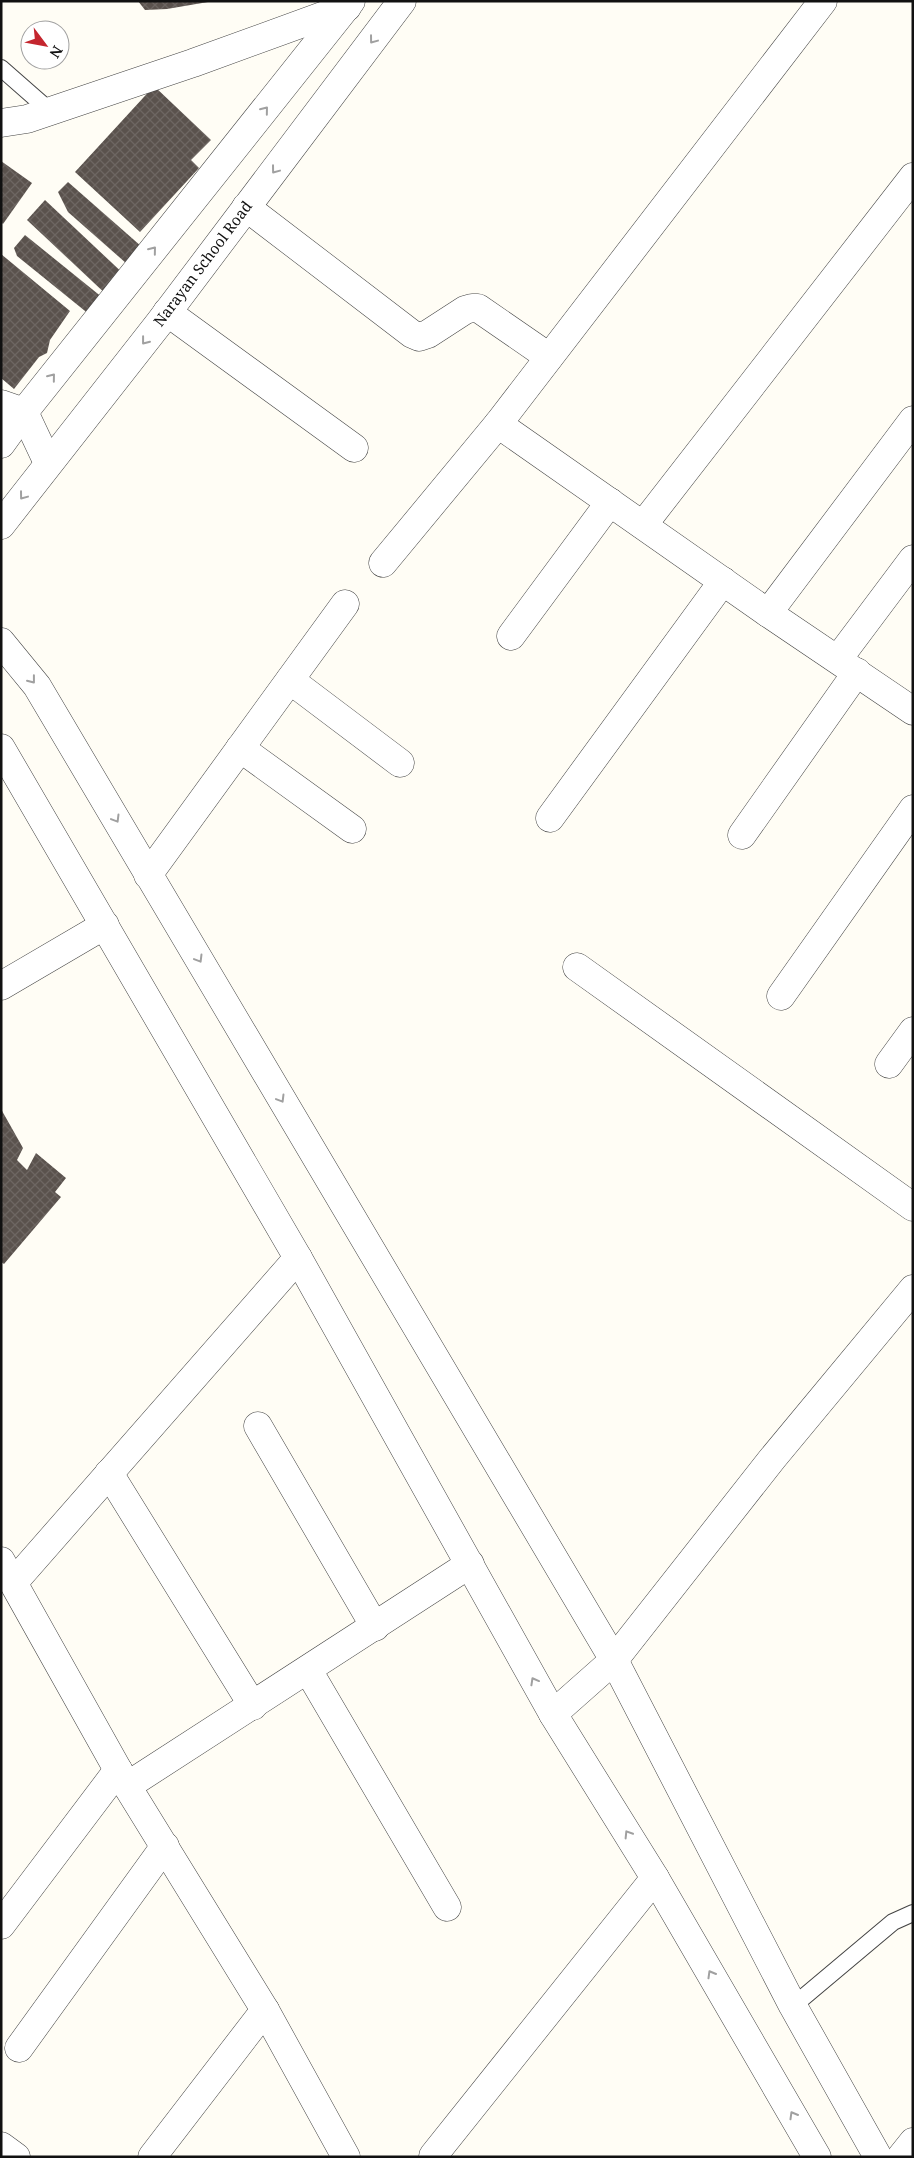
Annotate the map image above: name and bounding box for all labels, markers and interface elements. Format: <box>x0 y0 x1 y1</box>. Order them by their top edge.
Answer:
north arrow <box>20 20 70 70</box>
one-way arrow <box>370 34 378 43</box>
text: N <box>45 42 67 62</box>
one-way arrow <box>260 107 268 116</box>
one-way arrow <box>272 164 280 173</box>
street label: Narayan School Road <box>148 197 256 330</box>
one-way arrow <box>147 247 156 256</box>
one-way arrow <box>142 335 150 344</box>
one-way arrow <box>46 374 55 383</box>
one-way arrow <box>20 490 29 500</box>
one-way arrow <box>26 674 34 683</box>
one-way arrow <box>109 814 119 823</box>
one-way arrow <box>192 954 202 963</box>
one-way arrow <box>275 1093 285 1102</box>
one-way arrow <box>531 1677 541 1686</box>
one-way arrow <box>625 1831 634 1840</box>
one-way arrow <box>707 1971 717 1980</box>
one-way arrow <box>789 2111 799 2120</box>

